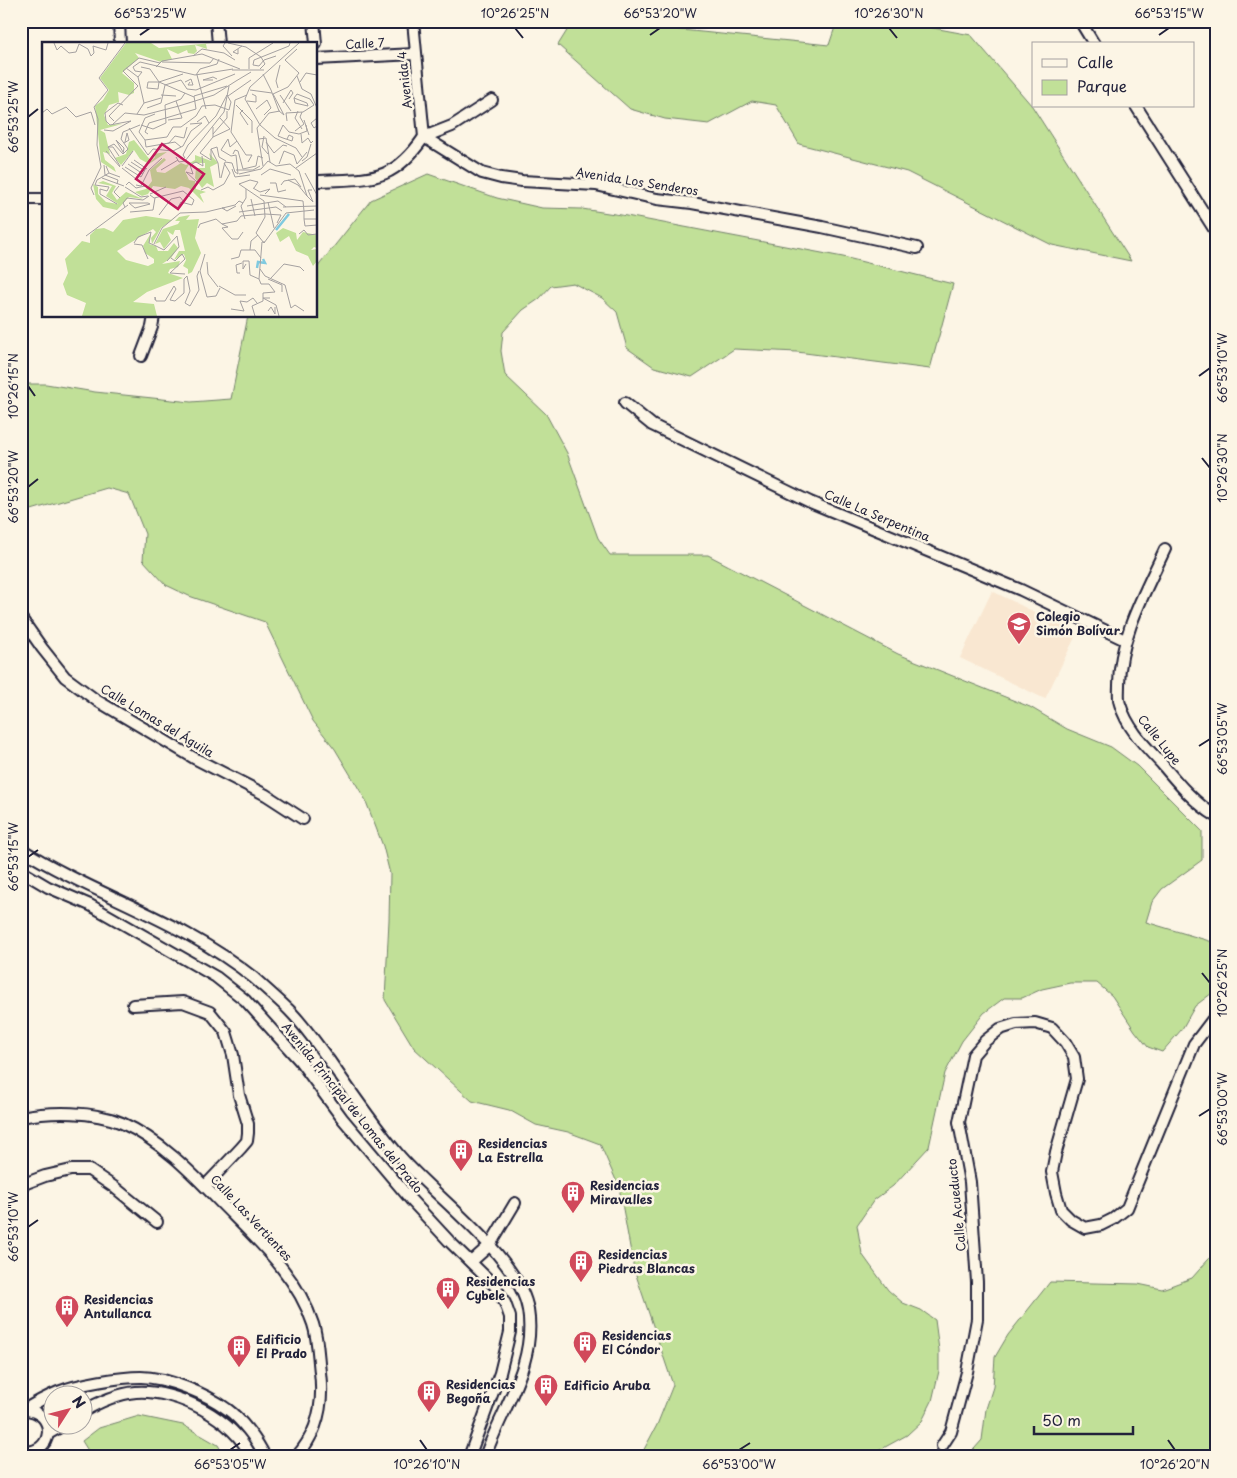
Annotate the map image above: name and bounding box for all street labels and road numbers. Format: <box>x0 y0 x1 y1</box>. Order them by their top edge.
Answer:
street label: Calle 7 <box>345 33 385 53</box>
street label: Avenida 4 <box>392 50 416 110</box>
street label: Avenida Los Senderos <box>575 162 700 200</box>
street label: Calle La Serpentina <box>822 485 933 546</box>
street label: Calle Lomas del Águila <box>97 679 218 761</box>
street label: Calle Lupe <box>1134 710 1186 769</box>
street label: Avenida Principal de Lomas del Prado <box>278 1018 428 1197</box>
street label: Calle Acueducto <box>942 1157 970 1252</box>
street label: Calle Las Vertientes <box>207 1170 297 1265</box>

